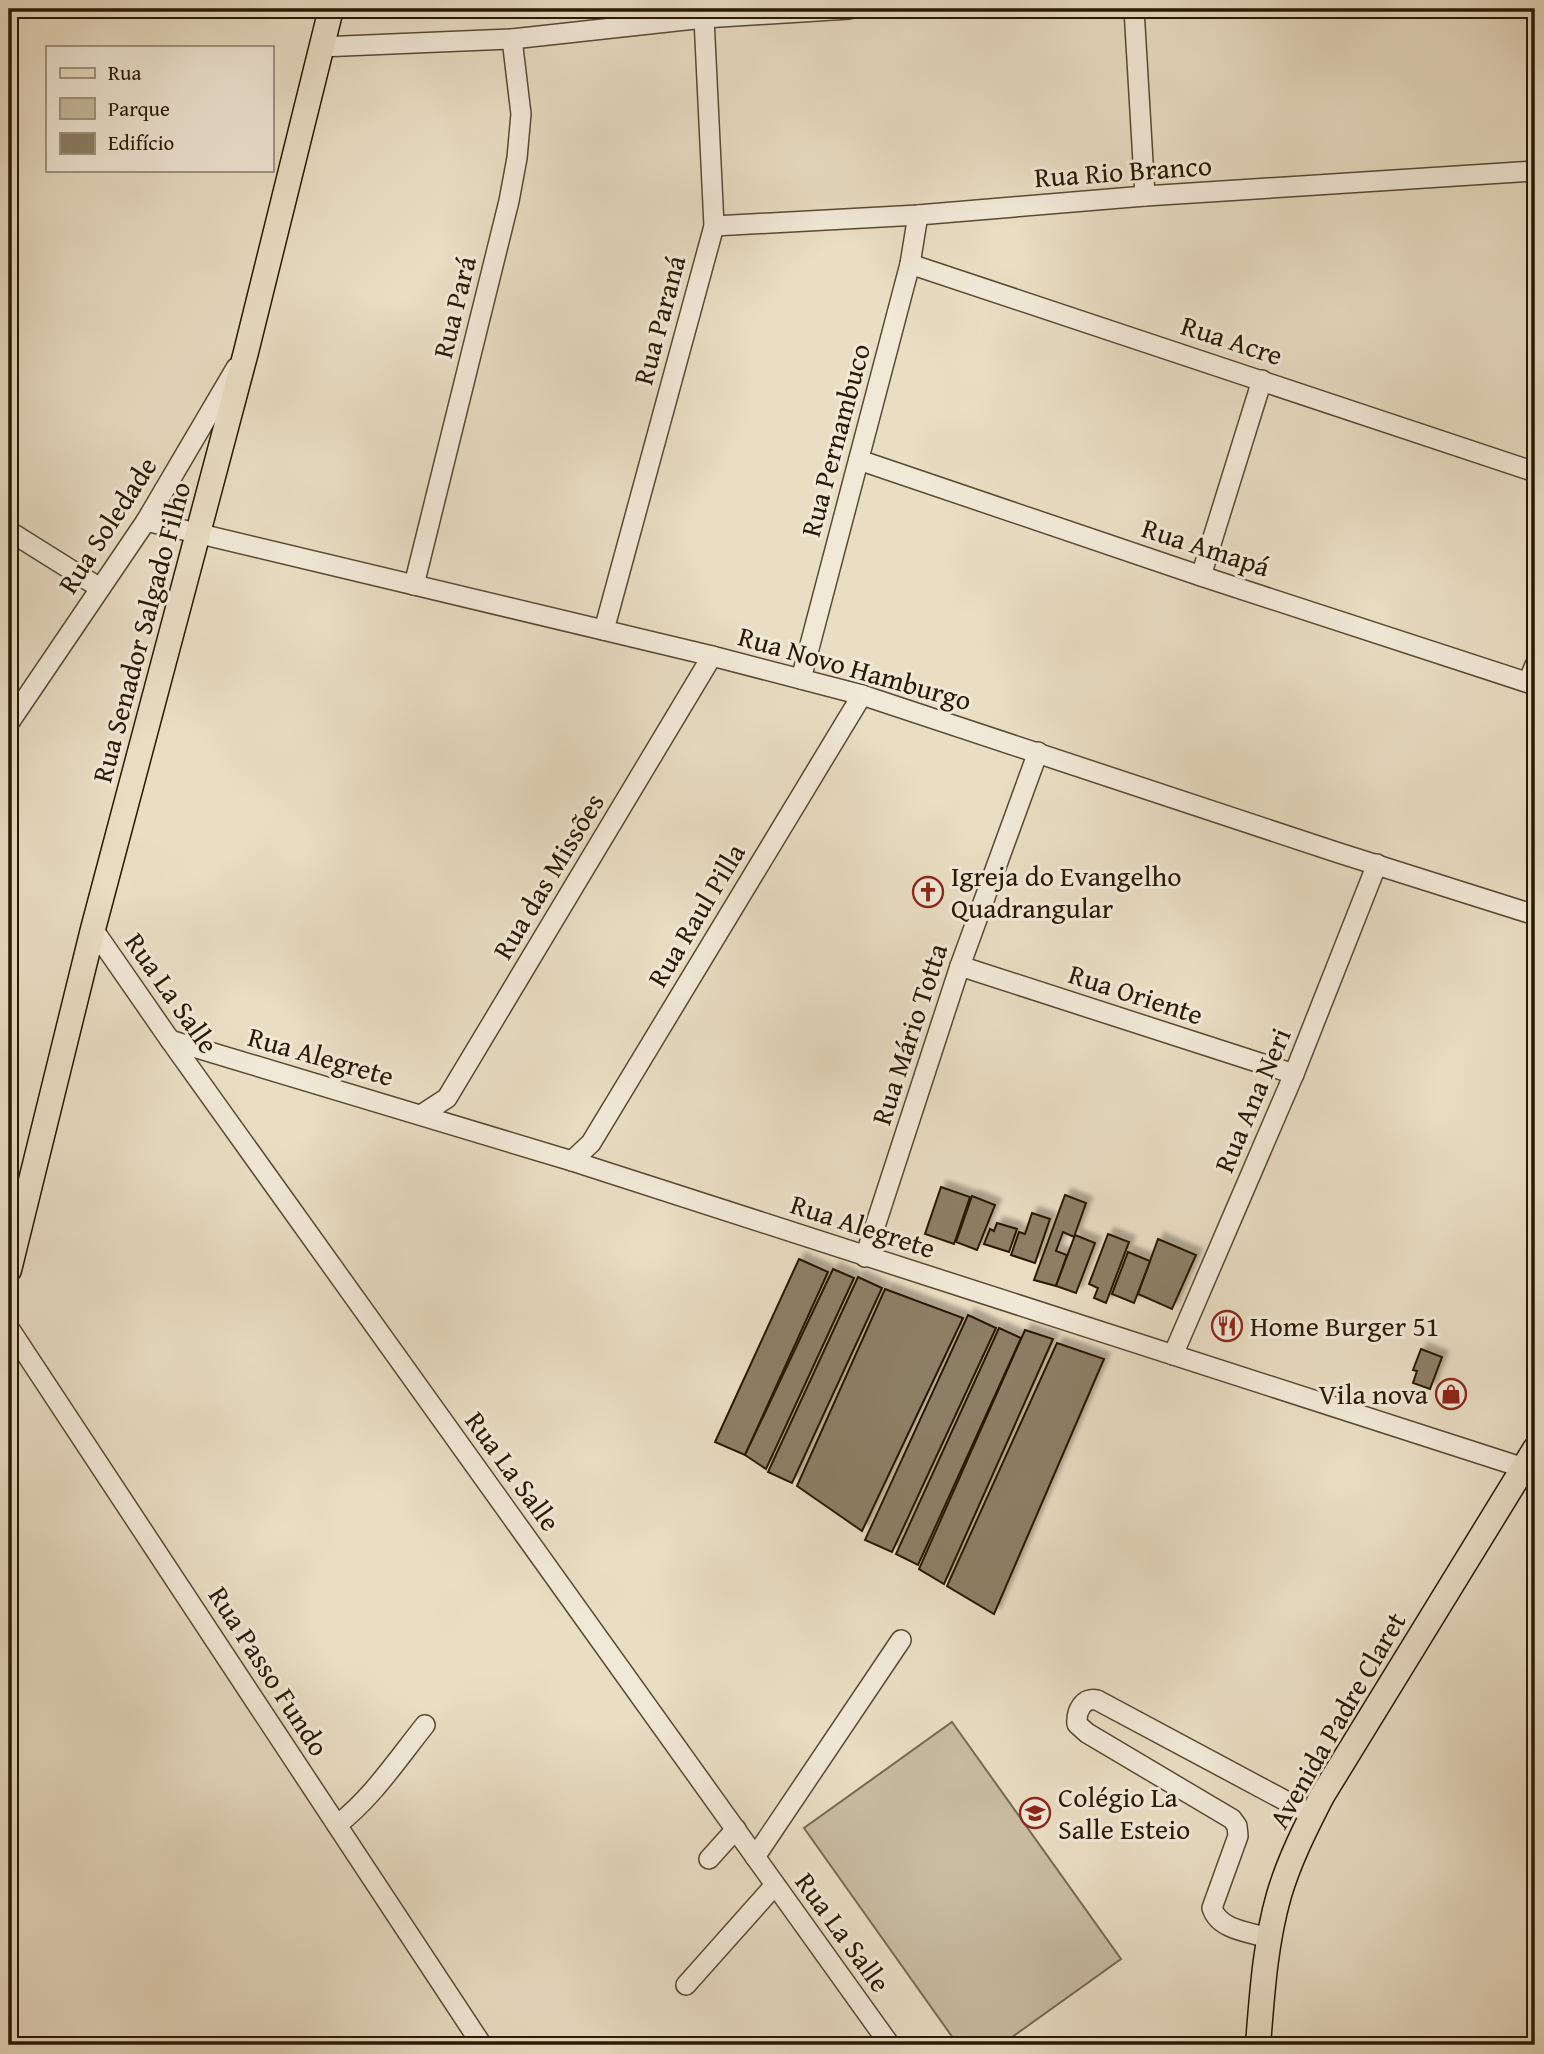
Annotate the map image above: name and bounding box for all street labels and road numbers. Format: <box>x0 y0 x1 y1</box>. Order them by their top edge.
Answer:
street label: Rua Rio Branco <box>1033 144 1213 197</box>
street label: Rua Paraná <box>622 250 696 389</box>
street label: Rua Pará <box>421 251 486 362</box>
street label: Rua Acre <box>1176 304 1288 375</box>
street label: Rua Pernambuco <box>789 339 880 541</box>
street label: Rua Soledade <box>47 448 166 601</box>
street label: Rua Senador Salgado Filho <box>81 477 200 787</box>
street label: Rua Amapá <box>1137 507 1276 587</box>
street label: Rua Novo Hamburgo <box>734 615 976 720</box>
street label: Rua das Missões <box>482 785 613 967</box>
street label: Rua Raul Pilla <box>637 835 755 994</box>
street label: Rua La Salle <box>116 924 229 1062</box>
street label: Rua Mário Totta <box>860 937 957 1130</box>
street label: Rua Oriente <box>1064 953 1209 1034</box>
street label: Rua Alegrete <box>243 1015 399 1096</box>
street label: Rua Ana Neri <box>1203 1021 1300 1179</box>
street label: Rua Alegrete <box>786 1183 941 1268</box>
street label: Rua La Salle <box>456 1402 571 1539</box>
street label: Rua Passo Fundo <box>199 1578 340 1764</box>
street label: Avenida Padre Claret <box>1258 1604 1415 1836</box>
street label: Rua La Salle <box>786 1863 901 2000</box>

